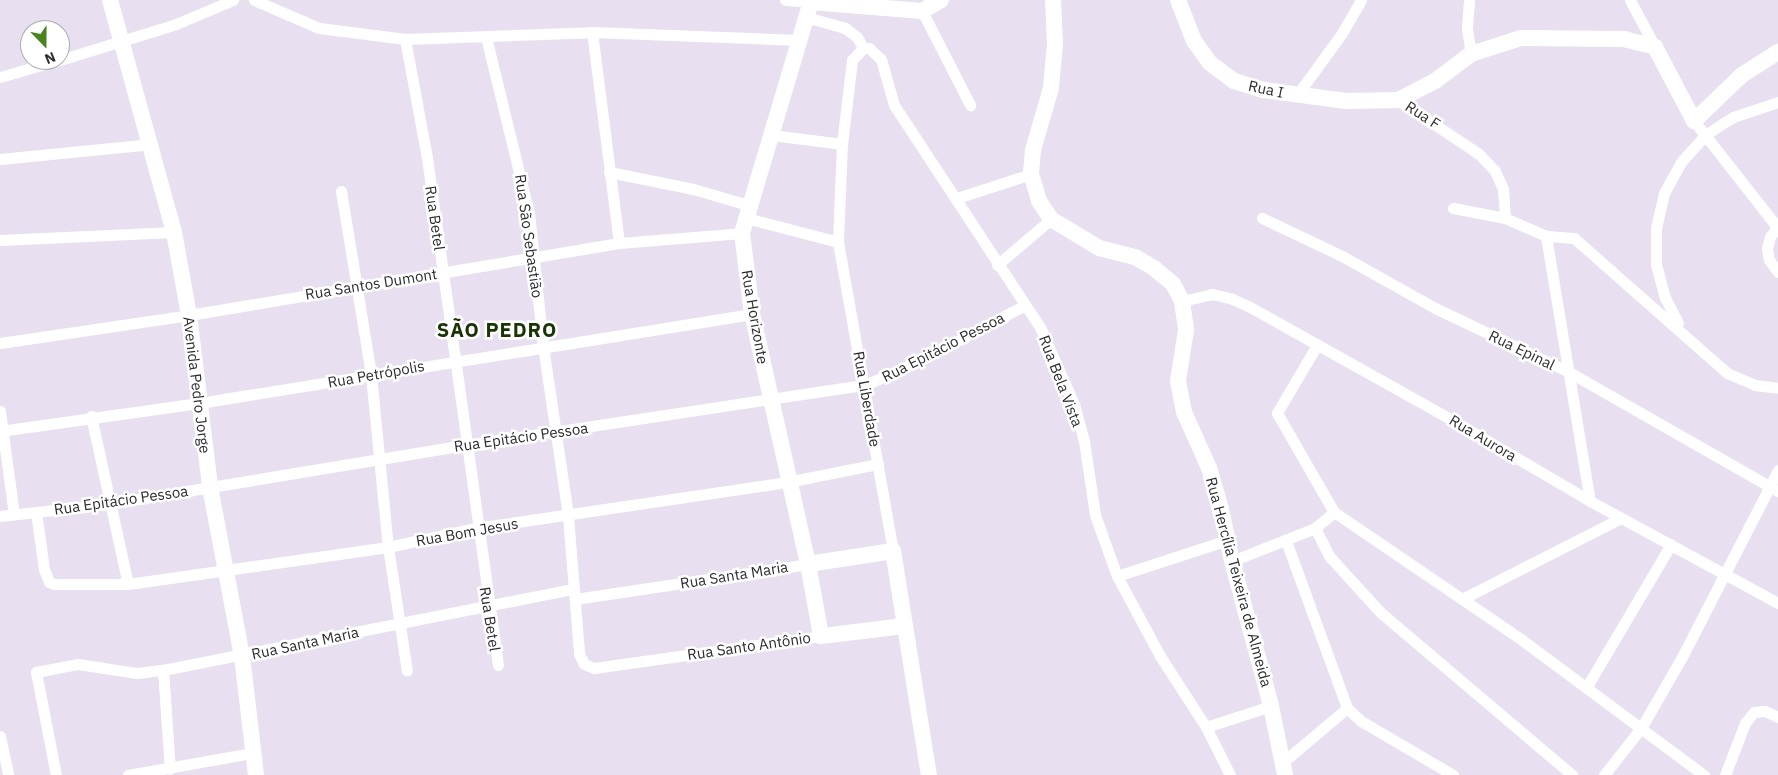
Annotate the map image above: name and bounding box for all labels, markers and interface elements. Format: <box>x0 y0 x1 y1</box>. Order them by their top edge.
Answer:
north arrow <box>20 20 70 70</box>
text: N <box>42 48 58 68</box>
street label: Rua I <box>1247 76 1285 102</box>
street label: Rua F <box>1402 97 1444 133</box>
street label: Rua São Sebastião <box>511 173 547 299</box>
street label: Rua Betel <box>422 184 448 252</box>
street label: Rua Santos Dumont <box>304 265 438 303</box>
street label: Rua Horizonte <box>738 269 772 365</box>
street label: Rua Epitácio Pessoa <box>879 308 1007 386</box>
street label: Avenida Pedro Jorge <box>180 316 214 454</box>
district label: SÃO PEDRO <box>436 317 558 341</box>
street label: Rua Epinal <box>1486 326 1558 374</box>
street label: Rua Bela Vista <box>1035 333 1087 429</box>
street label: Rua Liberdade <box>850 350 884 448</box>
street label: Rua Petrópolis <box>326 357 426 391</box>
street label: Rua Aurora <box>1446 411 1520 465</box>
street label: Rua Epitácio Pessoa <box>453 419 589 455</box>
street label: Rua Hercília Teixeira de Almeida <box>1202 475 1276 689</box>
street label: Rua Epitácio Pessoa <box>53 482 189 518</box>
street label: Rua Bom Jesus <box>414 514 520 550</box>
street label: Rua Santa Maria <box>679 558 789 592</box>
street label: Rua Betel <box>476 585 504 653</box>
street label: Rua Santa Maria <box>250 623 360 663</box>
street label: Rua Santo Antônio <box>686 628 812 664</box>

